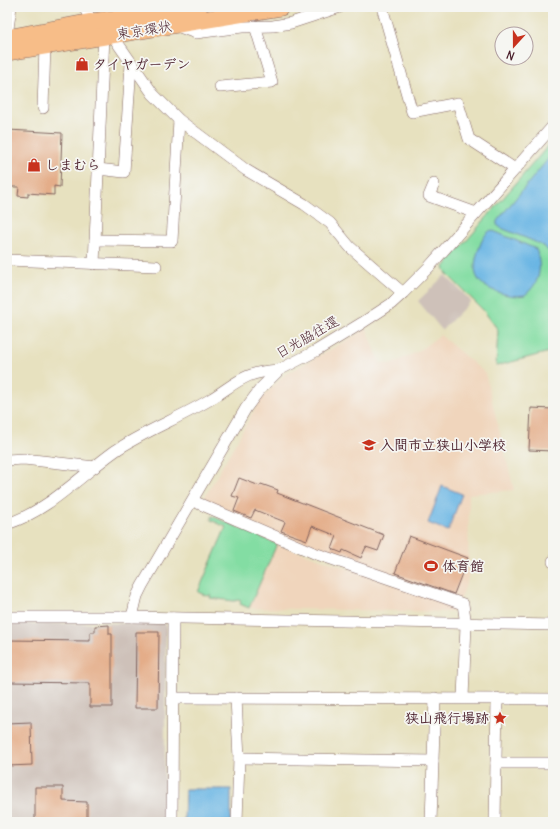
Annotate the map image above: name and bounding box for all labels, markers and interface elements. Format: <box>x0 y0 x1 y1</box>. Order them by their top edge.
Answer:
street label: 東京環状 <box>115 17 173 43</box>
north arrow <box>494 26 534 66</box>
text: N <box>504 47 516 63</box>
place label: タイヤガーデン <box>93 55 190 73</box>
shop icon: タイヤガーデン <box>74 56 90 72</box>
place label: しまむら <box>45 156 101 174</box>
shop icon: しまむら <box>26 157 42 173</box>
street label: 日光脇往還 <box>272 312 342 362</box>
place label: 入間市立狭山小学校 <box>380 436 506 454</box>
school or university icon: 入間市立狭山小学校 <box>361 437 377 453</box>
place label: 体育館 <box>442 557 484 575</box>
sports icon: 体育館 <box>423 558 439 574</box>
place label: 狭山飛行場跡 <box>405 709 489 727</box>
place icon: 狭山飛行場跡 <box>492 710 508 726</box>

